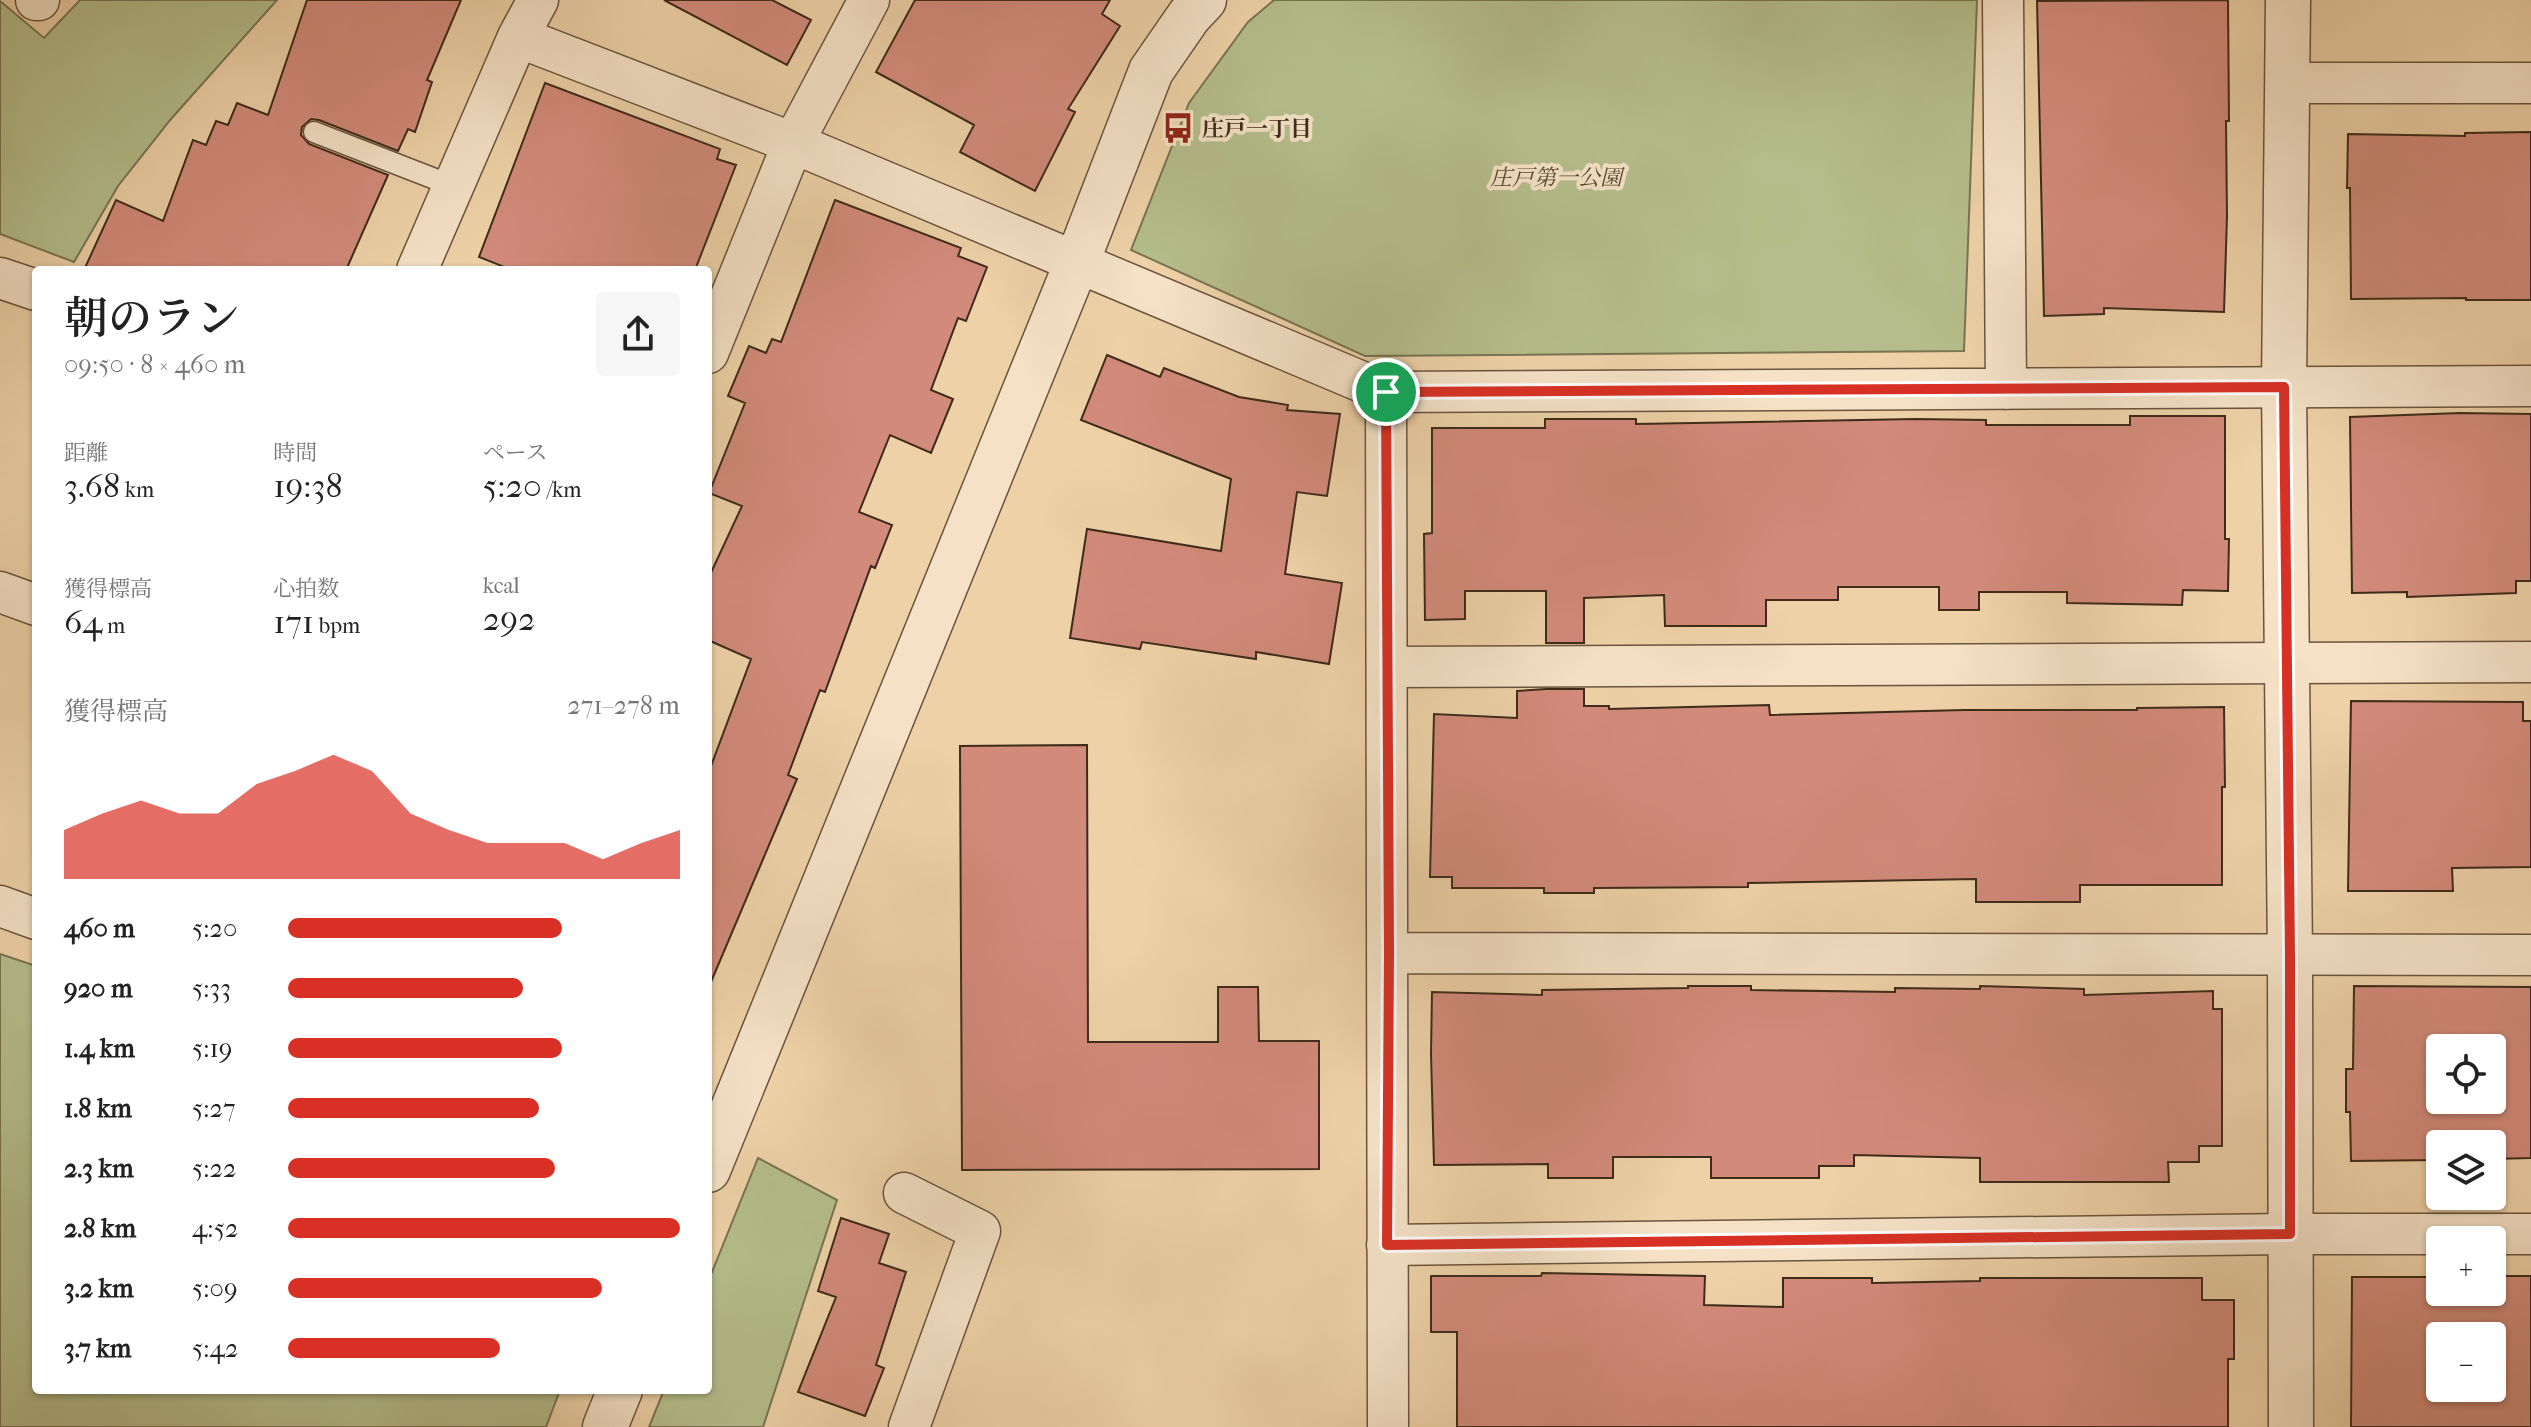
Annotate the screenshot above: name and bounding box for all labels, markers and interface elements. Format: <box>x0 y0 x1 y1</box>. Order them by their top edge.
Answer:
bus stop icon: 庄戸一丁目 <box>1161 111 1195 145</box>
place label: 庄戸一丁目 <box>1202 116 1312 142</box>
park label: 庄戸第一公園 <box>1490 165 1625 191</box>
button: share <box>596 292 680 376</box>
text: 朝のラン <box>64 293 240 344</box>
text: 09:50 · 8 × 460 m <box>64 349 245 380</box>
pin <box>1352 358 1420 426</box>
icon: arrive <box>1364 370 1408 414</box>
text: 距離 <box>64 440 108 466</box>
text: 時間 <box>273 440 317 466</box>
text: ペース <box>483 440 548 466</box>
text: 3.68 <box>64 466 120 506</box>
text: 19:38 <box>273 466 343 506</box>
text: 5:20 <box>483 466 542 506</box>
text: km <box>120 477 154 503</box>
text: /km <box>542 477 582 503</box>
text: kcal <box>483 573 520 599</box>
text: 獲得標高 <box>64 576 152 602</box>
text: 心拍数 <box>273 576 339 602</box>
text: 292 <box>483 599 535 639</box>
text: 64 <box>64 602 102 642</box>
text: 171 <box>273 602 314 642</box>
text: m <box>102 613 125 639</box>
text: bpm <box>314 613 360 639</box>
text: 271–278 m <box>567 690 680 721</box>
text: 獲得標高 <box>64 696 168 727</box>
text: 460 m <box>64 913 135 944</box>
text: 5:20 <box>192 913 237 944</box>
text: 920 m <box>64 973 133 1004</box>
text: 5:33 <box>192 973 231 1004</box>
text: 1.4 km <box>64 1033 135 1064</box>
text: 5:19 <box>192 1033 232 1064</box>
map controls <box>2426 1034 2506 1402</box>
button: locate <box>2426 1034 2506 1114</box>
text: 1.8 km <box>64 1093 132 1124</box>
text: 5:27 <box>192 1093 235 1124</box>
button: layers <box>2426 1130 2506 1210</box>
text: 2.3 km <box>64 1153 134 1184</box>
text: 5:22 <box>192 1153 236 1184</box>
text: 2.8 km <box>64 1213 136 1244</box>
text: 4:52 <box>192 1213 238 1244</box>
button: + <box>2426 1226 2506 1306</box>
text: 3.2 km <box>64 1273 134 1304</box>
text: 5:09 <box>192 1273 238 1304</box>
button: − <box>2426 1322 2506 1402</box>
text: 3.7 km <box>64 1333 131 1364</box>
text: 5:42 <box>192 1333 238 1364</box>

